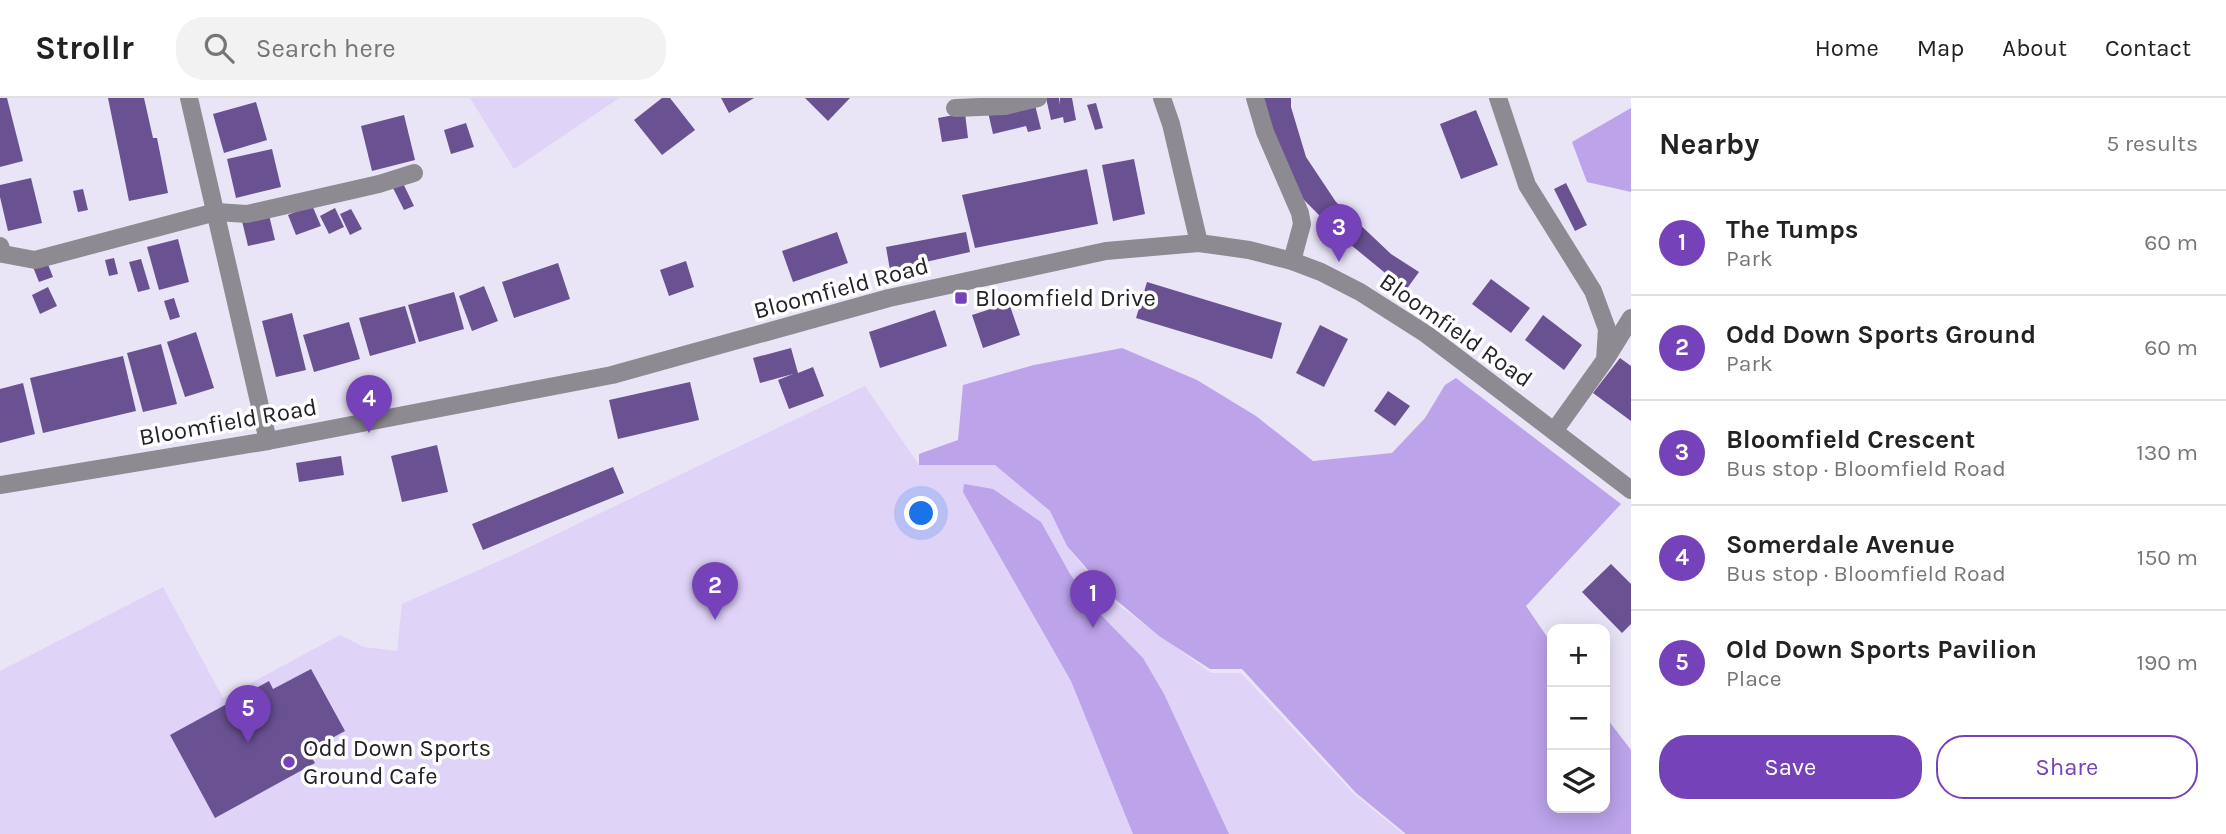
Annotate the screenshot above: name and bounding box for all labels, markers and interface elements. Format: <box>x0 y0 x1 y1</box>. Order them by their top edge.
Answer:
search box <box>176 17 666 80</box>
text: Strollr <box>35 29 134 67</box>
icon: search <box>200 29 238 67</box>
text: Search here <box>256 33 396 64</box>
text: Home <box>1815 34 1879 62</box>
text: Map <box>1917 34 1964 62</box>
text: About <box>2002 34 2067 62</box>
text: Contact <box>2105 34 2191 62</box>
text: Nearby <box>1659 126 1759 162</box>
text: 5 results <box>2106 130 2198 157</box>
pin: 3 <box>1316 204 1362 262</box>
text: The Tumps <box>1726 214 1859 245</box>
text: 1 <box>1678 229 1686 256</box>
text: 60 m <box>2144 229 2198 256</box>
text: Park <box>1726 245 1773 272</box>
street label: Bloomfield Road <box>750 251 932 325</box>
street label: Bloomfield Road <box>1374 267 1538 393</box>
place label: Bloomfield Drive <box>975 284 1156 312</box>
marker: Bloomfield Drive <box>953 290 969 306</box>
text: Odd Down Sports Ground <box>1726 319 2036 350</box>
text: 2 <box>1675 334 1689 361</box>
text: 60 m <box>2144 334 2198 361</box>
text: Park <box>1726 350 1773 377</box>
pin: 4 <box>346 375 392 433</box>
street label: Bloomfield Road <box>137 393 319 451</box>
text: Bloomfield Crescent <box>1726 424 1975 455</box>
text: 3 <box>1675 439 1689 466</box>
text: 130 m <box>2136 439 2198 466</box>
text: Bus stop · Bloomfield Road <box>1726 455 2006 482</box>
your location <box>904 496 938 530</box>
text: Somerdale Avenue <box>1726 529 1955 560</box>
text: 4 <box>1675 544 1689 571</box>
text: 150 m <box>2137 544 2198 571</box>
text: Bus stop · Bloomfield Road <box>1726 560 2006 587</box>
pin: 2 <box>692 562 738 620</box>
pin: 1 <box>1070 570 1116 628</box>
map controls <box>1547 624 1610 813</box>
button: + <box>1547 624 1610 687</box>
text: Old Down Sports Pavilion <box>1726 634 2037 665</box>
text: 5 <box>1675 649 1689 676</box>
text: 190 m <box>2136 649 2198 676</box>
text: Place <box>1726 665 1782 692</box>
pin: 5 <box>225 685 271 743</box>
button: − <box>1547 687 1610 750</box>
place label: Odd Down Sports Ground Cafe <box>303 734 491 790</box>
button: Save <box>1659 735 1922 799</box>
button: Share <box>1936 735 2198 799</box>
button: layers <box>1547 750 1610 813</box>
marker: Odd Down Sports Ground Cafe <box>281 754 297 770</box>

